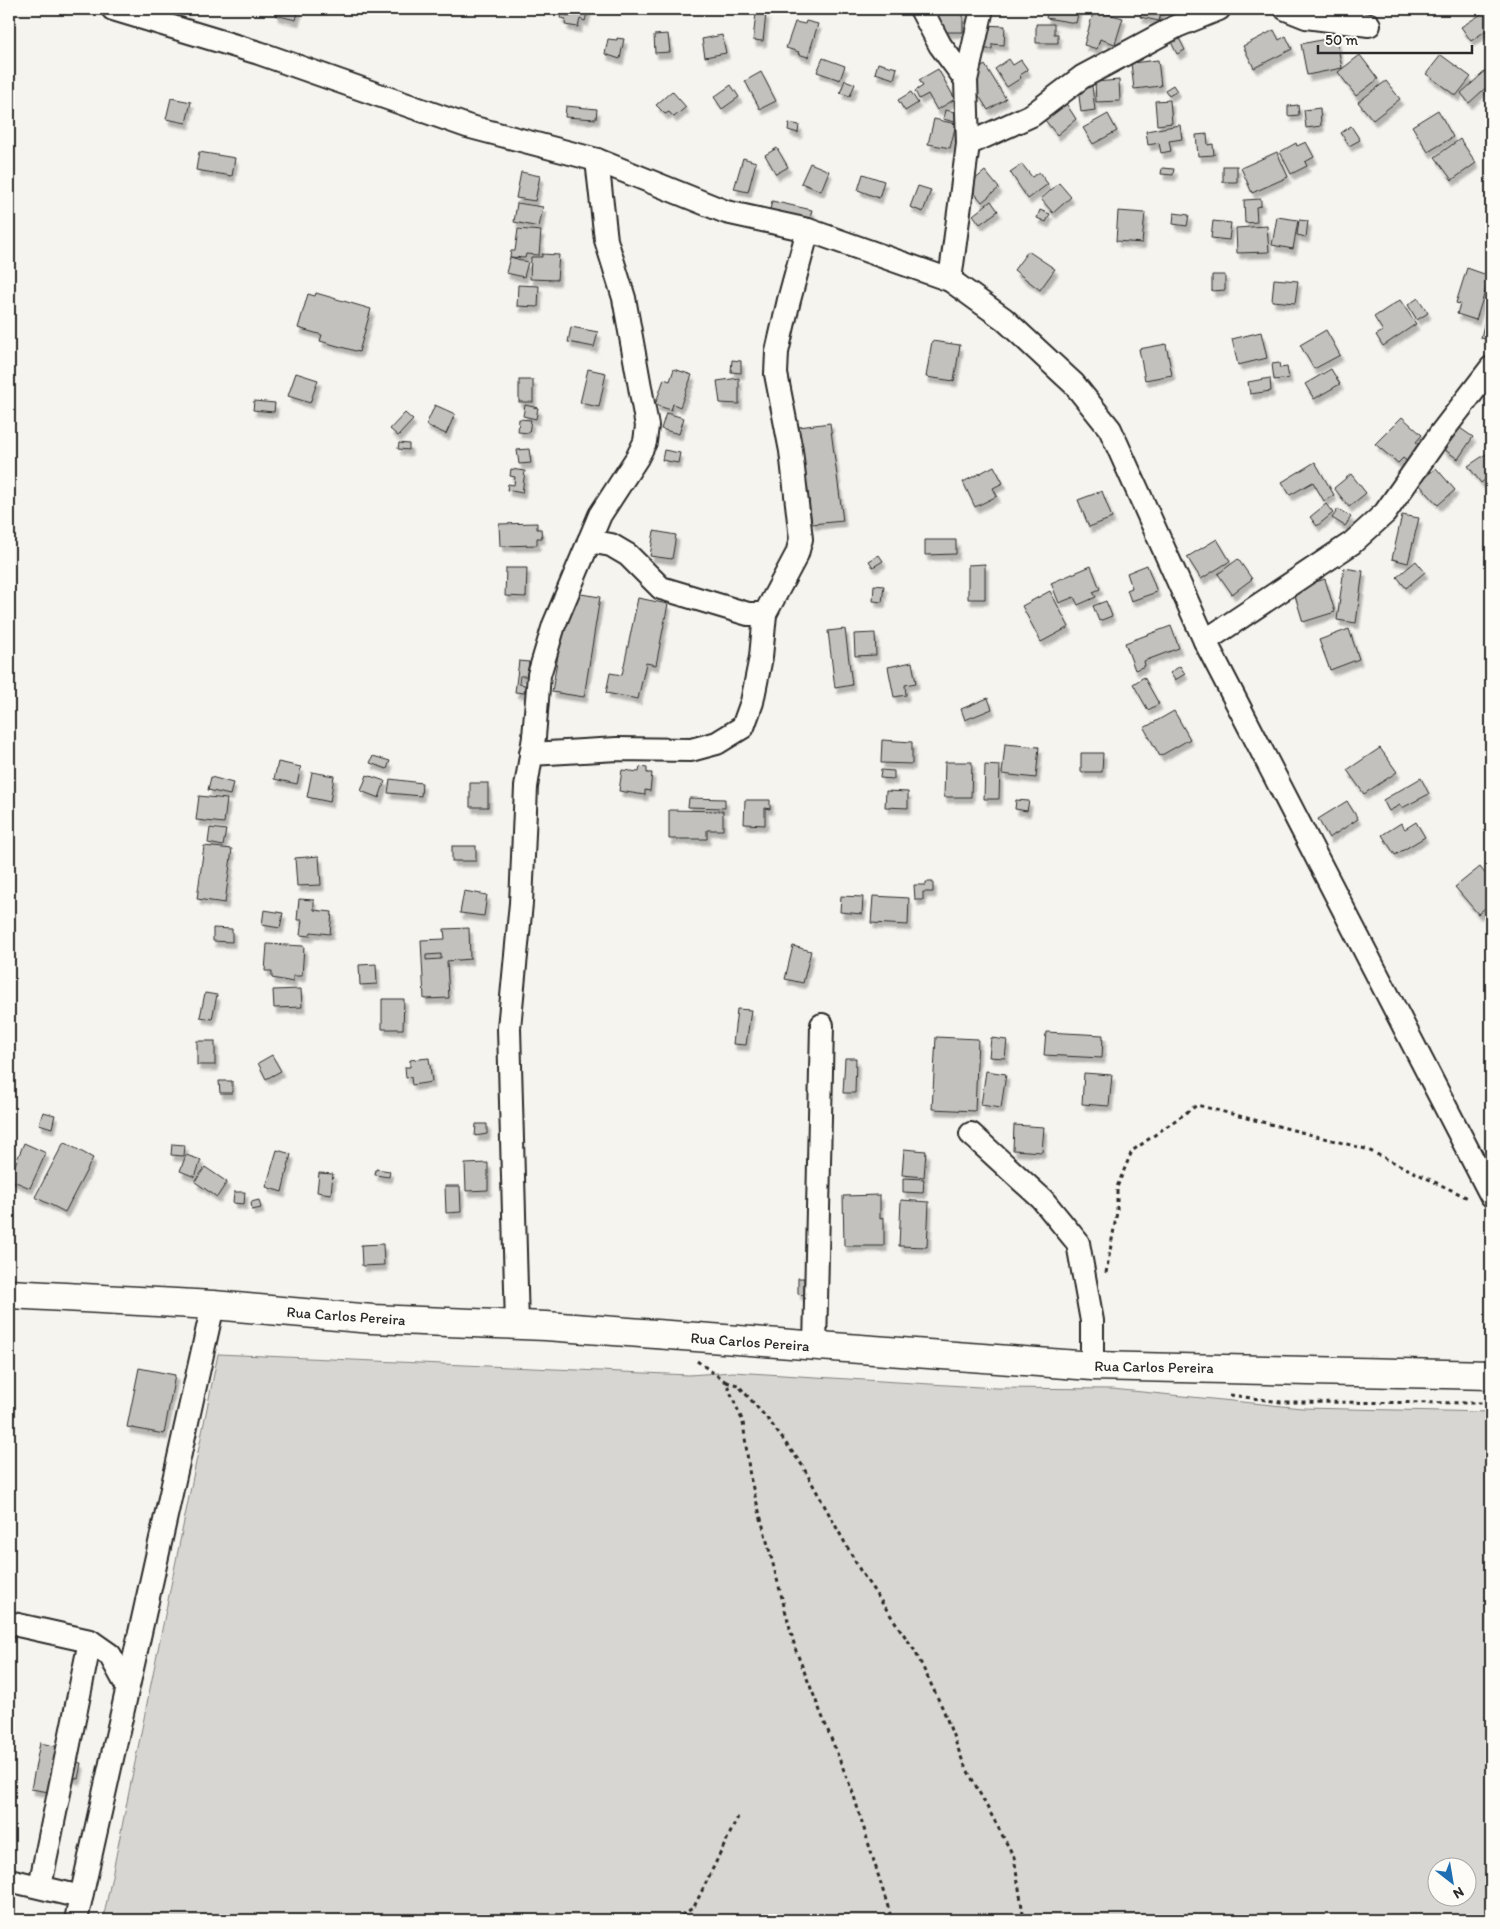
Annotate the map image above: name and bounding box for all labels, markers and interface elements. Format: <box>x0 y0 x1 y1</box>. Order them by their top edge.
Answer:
scale bar <box>1318 22 1471 54</box>
text: 50 m <box>1325 31 1358 49</box>
street label: Rua Carlos Pereira <box>286 1303 407 1329</box>
street label: Rua Carlos Pereira <box>690 1329 811 1355</box>
street label: Rua Carlos Pereira <box>1094 1357 1214 1377</box>
north arrow <box>1428 1856 1478 1906</box>
text: N <box>1450 1883 1467 1902</box>

